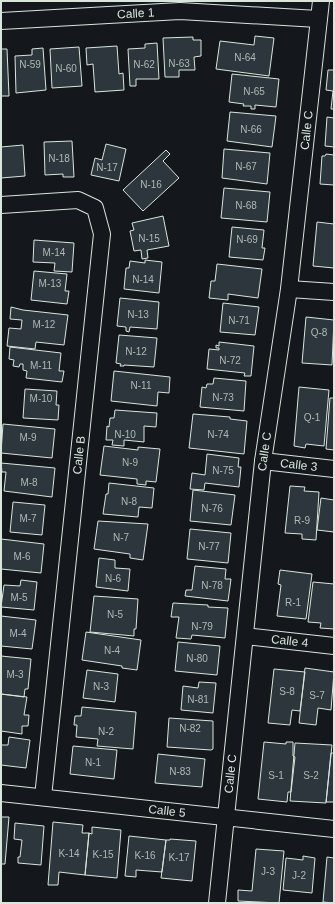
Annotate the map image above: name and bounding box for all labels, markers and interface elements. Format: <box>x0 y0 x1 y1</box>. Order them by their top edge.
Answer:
street label: Calle 1 <box>117 5 155 22</box>
house number: N-64 <box>234 52 256 63</box>
house number: N-63 <box>168 58 190 69</box>
house number: N-59 <box>19 59 41 70</box>
house number: N-62 <box>133 59 155 70</box>
house number: N-60 <box>55 63 77 74</box>
house number: N-65 <box>243 86 265 97</box>
street label: Calle C <box>297 110 316 151</box>
house number: N-66 <box>240 124 262 135</box>
house number: N-18 <box>48 153 70 164</box>
house number: N-67 <box>235 161 257 172</box>
house number: N-17 <box>96 162 118 173</box>
house number: N-16 <box>140 179 162 190</box>
house number: N-68 <box>235 200 257 211</box>
house number: N-15 <box>138 233 160 244</box>
house number: N-69 <box>236 234 258 245</box>
house number: M-14 <box>43 247 66 258</box>
house number: N-14 <box>132 274 154 285</box>
house number: M-13 <box>39 278 62 289</box>
house number: N-13 <box>127 309 149 320</box>
house number: N-71 <box>228 315 250 326</box>
house number: M-12 <box>33 319 56 330</box>
house number: Q-8 <box>311 327 328 338</box>
house number: N-12 <box>125 346 147 357</box>
house number: N-72 <box>219 355 241 366</box>
house number: M-11 <box>30 360 52 371</box>
house number: N-11 <box>131 380 152 391</box>
house number: N-73 <box>212 392 234 403</box>
house number: M-10 <box>30 393 53 404</box>
house number: Q-1 <box>304 412 321 423</box>
house number: N-10 <box>114 429 136 440</box>
house number: N-74 <box>207 429 229 440</box>
street label: Calle C <box>255 431 274 472</box>
house number: M-9 <box>19 432 37 443</box>
street label: Calle B <box>70 435 88 475</box>
street label: Calle 3 <box>279 456 318 474</box>
house number: N-9 <box>122 457 138 468</box>
house number: N-75 <box>212 465 234 476</box>
house number: M-8 <box>20 477 38 488</box>
house number: N-8 <box>121 496 137 507</box>
house number: N-76 <box>201 503 223 514</box>
house number: M-7 <box>19 513 37 524</box>
house number: R-9 <box>294 515 310 526</box>
house number: N-7 <box>113 532 129 543</box>
house number: N-77 <box>198 541 220 552</box>
house number: M-6 <box>13 551 31 562</box>
house number: N-6 <box>105 573 121 584</box>
house number: N-78 <box>201 580 223 591</box>
house number: M-5 <box>10 592 28 603</box>
house number: R-1 <box>285 597 301 608</box>
house number: N-5 <box>107 609 123 620</box>
house number: N-79 <box>191 621 213 632</box>
house number: M-4 <box>9 628 27 639</box>
street label: Calle 4 <box>270 632 309 650</box>
house number: N-4 <box>104 645 120 656</box>
house number: N-80 <box>186 653 208 664</box>
house number: M-3 <box>6 669 24 680</box>
house number: N-3 <box>93 681 109 692</box>
house number: S-8 <box>279 686 295 697</box>
house number: S-7 <box>309 690 325 701</box>
house number: N-81 <box>187 694 209 705</box>
house number: N-82 <box>179 723 201 734</box>
house number: N-2 <box>98 726 114 737</box>
street label: Calle C <box>221 753 239 794</box>
house number: N-1 <box>85 757 101 768</box>
house number: N-83 <box>169 766 191 777</box>
house number: S-1 <box>268 770 284 781</box>
house number: S-2 <box>303 770 319 781</box>
street label: Calle 5 <box>148 802 187 820</box>
house number: K-14 <box>58 848 80 859</box>
house number: K-15 <box>92 849 114 860</box>
house number: K-16 <box>134 850 156 861</box>
house number: K-17 <box>168 852 190 863</box>
house number: J-3 <box>261 866 275 877</box>
house number: J-2 <box>292 870 306 881</box>

